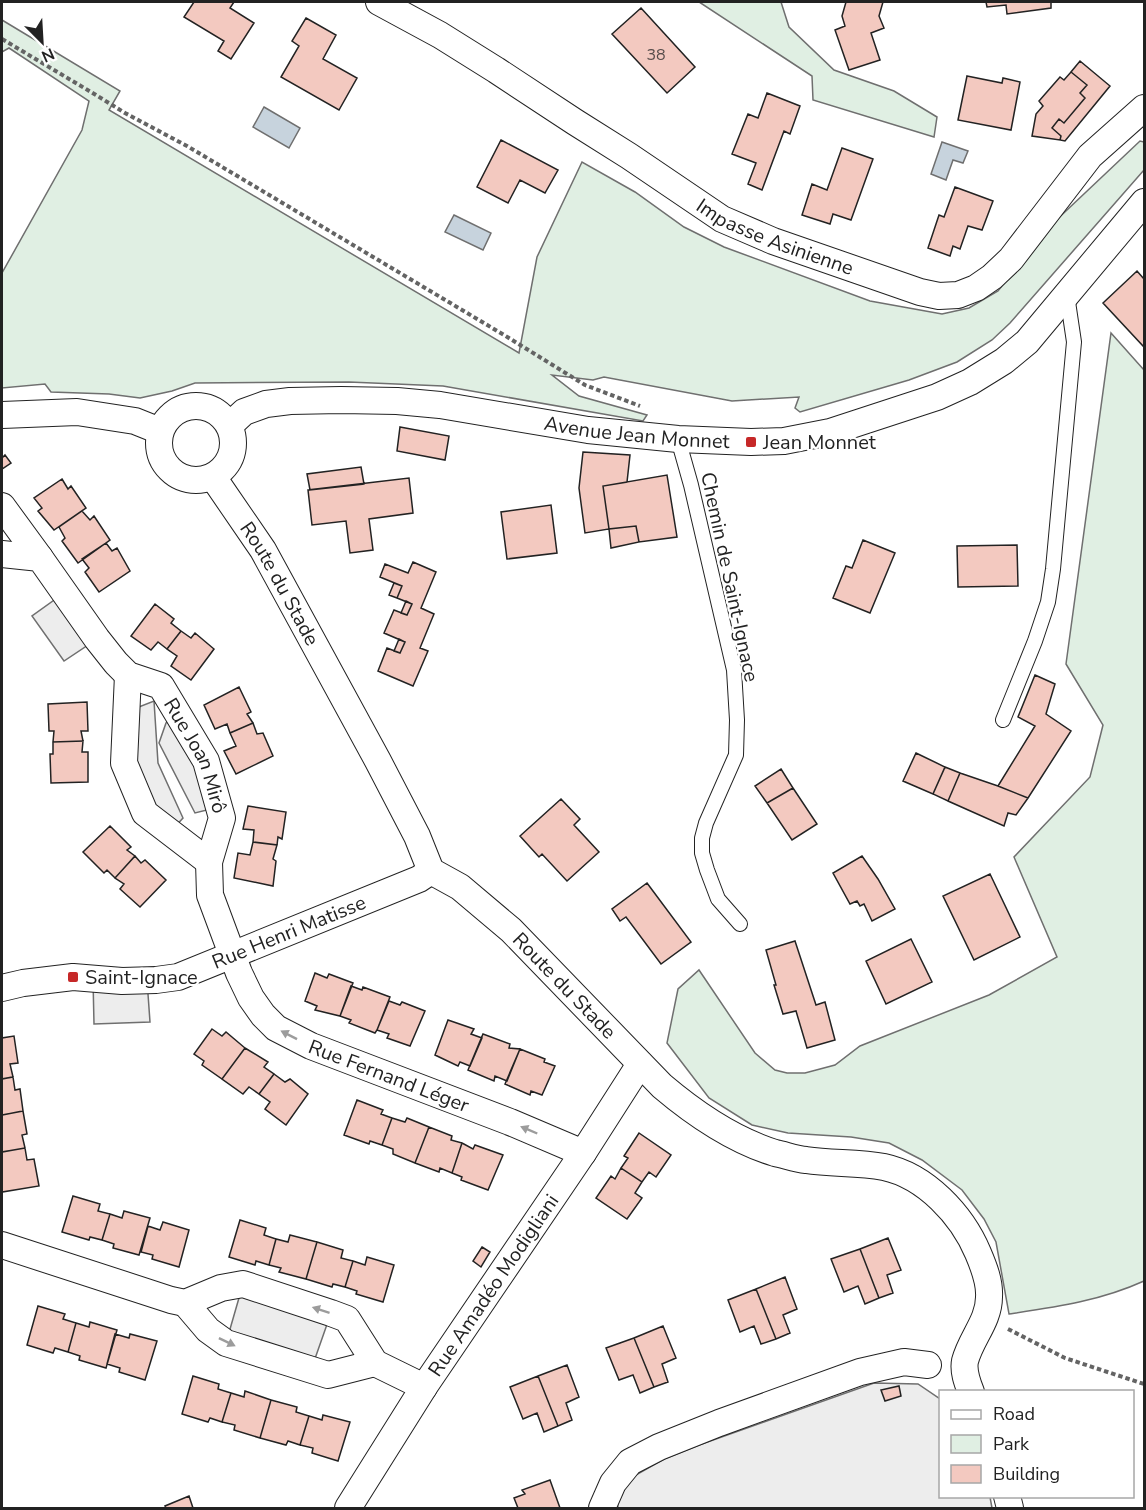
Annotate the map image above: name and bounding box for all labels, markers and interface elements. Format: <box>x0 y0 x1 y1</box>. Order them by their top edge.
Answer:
north arrow <box>12 12 72 72</box>
text: N <box>38 42 58 67</box>
house number: 38 <box>646 44 666 66</box>
street label: Impasse Asinienne <box>691 192 857 282</box>
street label: Avenue Jean Monnet <box>542 410 731 455</box>
place label: Jean Monnet <box>762 429 877 456</box>
marker: Jean Monnet <box>744 435 758 449</box>
street label: Chemin de Saint-Ignace <box>694 470 765 684</box>
street label: Route du Stade <box>234 517 325 650</box>
street label: Rue Joan Mirô <box>157 693 233 816</box>
street label: Rue Henri Matisse <box>208 889 370 976</box>
street label: Route du Stade <box>506 927 622 1045</box>
place label: Saint-Ignace <box>85 964 198 991</box>
marker: Saint-Ignace <box>66 970 80 984</box>
one-way arrow <box>281 1030 298 1040</box>
street label: Rue Fernand Léger <box>304 1033 473 1119</box>
one-way arrow <box>520 1125 538 1135</box>
street label: Rue Amadéo Modigliani <box>422 1189 565 1382</box>
one-way arrow <box>312 1305 330 1314</box>
one-way arrow <box>219 1338 236 1347</box>
legend <box>939 1390 1134 1498</box>
text: Road <box>993 1402 1035 1426</box>
text: Park <box>993 1432 1030 1456</box>
text: Building <box>993 1462 1060 1486</box>

